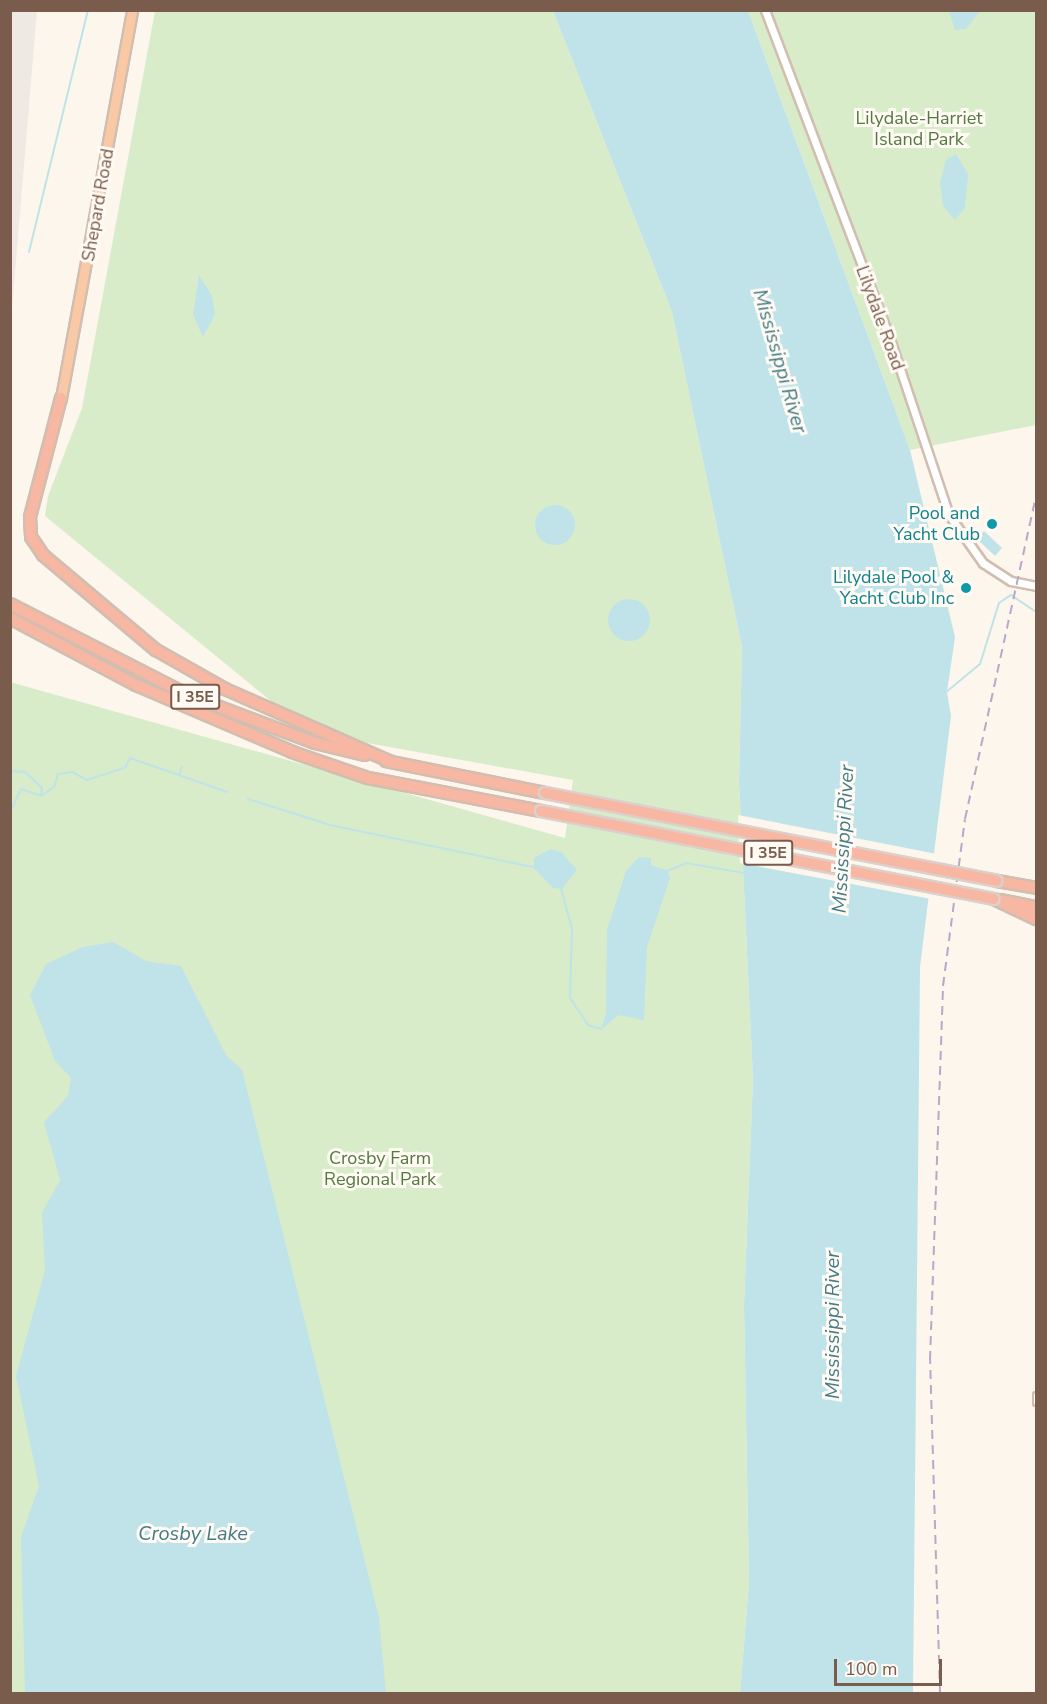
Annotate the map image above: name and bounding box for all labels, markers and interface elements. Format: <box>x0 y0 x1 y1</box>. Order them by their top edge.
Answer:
park label: Lilydale-Harriet Island Park <box>855 108 983 150</box>
street label: Shepard Road <box>77 147 119 263</box>
street label: Lilydale Road <box>851 263 909 373</box>
water label: Mississippi River <box>748 286 812 436</box>
place label: Pool and Yacht Club <box>894 503 980 546</box>
marker: Pool and Yacht Club <box>985 517 999 531</box>
place label: Lilydale Pool & Yacht Club Inc <box>833 567 954 610</box>
marker: Lilydale Pool & Yacht Club Inc <box>959 581 973 595</box>
road number: I 35E <box>170 684 220 710</box>
water label: Mississippi River <box>827 764 859 914</box>
road number: I 35E <box>742 840 794 866</box>
park label: Crosby Farm Regional Park <box>324 1148 436 1190</box>
water label: Mississippi River <box>820 1251 844 1399</box>
water label: Crosby Lake <box>138 1521 248 1545</box>
scale bar <box>837 1647 945 1685</box>
text: 100 m <box>845 1657 897 1681</box>

